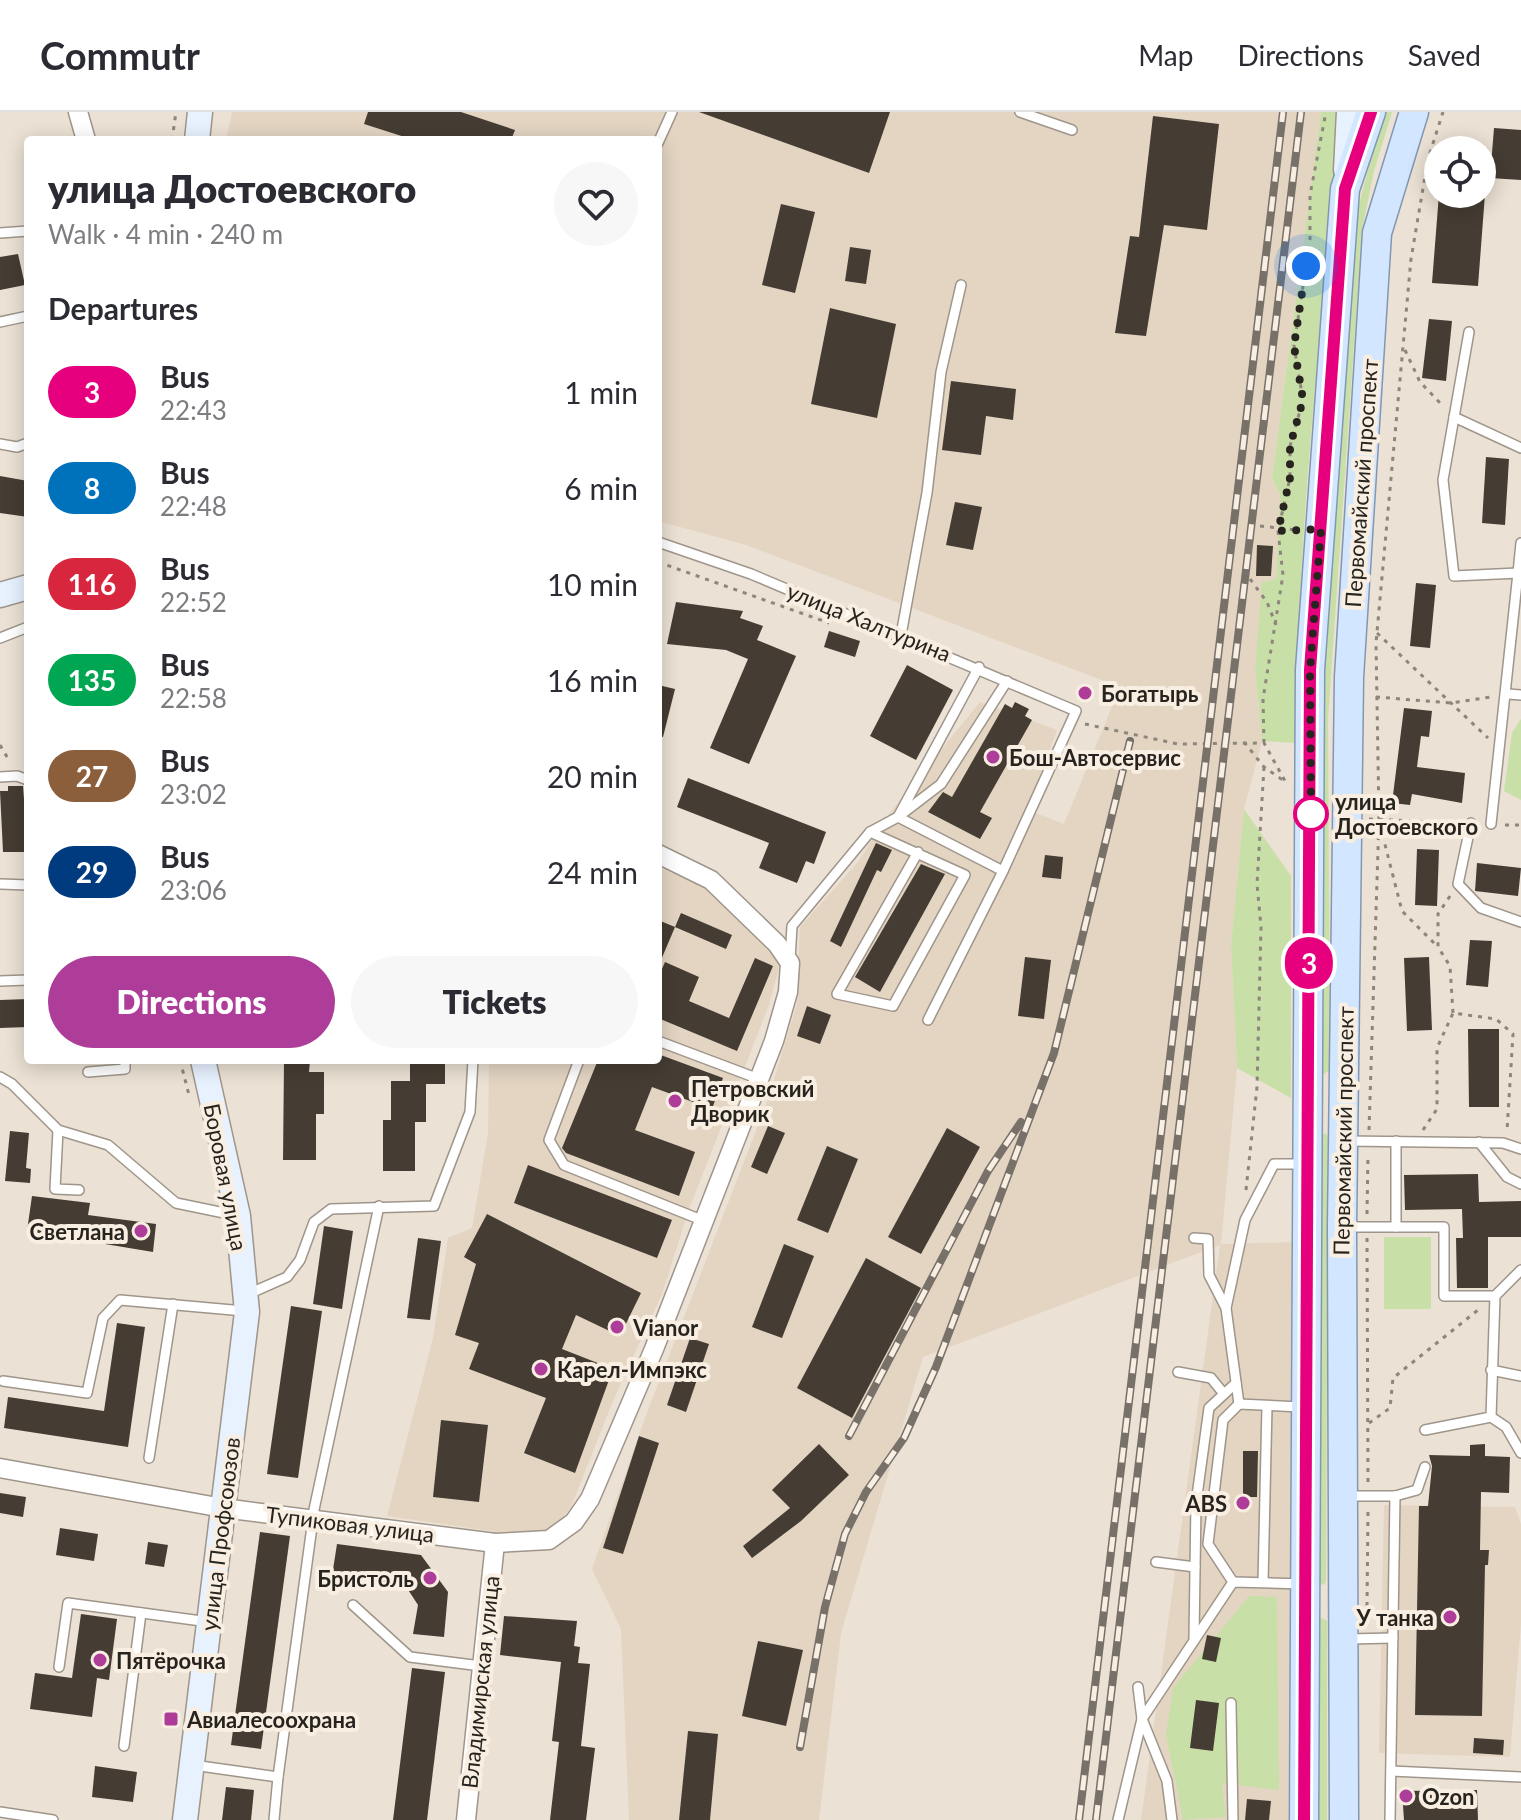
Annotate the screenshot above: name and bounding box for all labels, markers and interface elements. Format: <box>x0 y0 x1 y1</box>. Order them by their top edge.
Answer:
text: Commutr <box>40 32 200 78</box>
text: Map <box>1138 38 1193 72</box>
text: Directions <box>1237 38 1364 72</box>
text: Saved <box>1408 38 1481 72</box>
map controls <box>1424 136 1496 208</box>
button: locate <box>1424 136 1496 208</box>
button: heart <box>554 162 638 246</box>
text: улица Достоевского <box>48 165 416 211</box>
text: Walk · 4 min · 240 m <box>48 218 283 250</box>
your location <box>1286 246 1326 286</box>
text: Departures <box>48 290 198 326</box>
text: Bus <box>160 358 210 394</box>
street label: Первомайский проспект <box>1339 358 1383 608</box>
text: 1 min <box>564 374 638 410</box>
text: 3 <box>84 375 100 409</box>
text: 22:43 <box>160 394 227 426</box>
text: Bus <box>160 454 210 490</box>
text: 6 min <box>564 470 638 506</box>
text: 8 <box>84 471 100 505</box>
text: 22:48 <box>160 490 227 522</box>
text: Bus <box>160 550 210 586</box>
text: 10 min <box>547 566 638 602</box>
text: 116 <box>68 567 116 601</box>
street label: улица Халтурина <box>783 577 955 667</box>
text: 22:52 <box>160 586 227 618</box>
text: Bus <box>160 646 210 682</box>
text: 16 min <box>547 662 638 698</box>
text: 135 <box>68 663 116 697</box>
place label: Богатырь <box>1101 680 1199 707</box>
text: 22:58 <box>160 682 227 714</box>
marker: Богатырь <box>1076 684 1094 702</box>
text: Bus <box>160 742 210 778</box>
place label: Бош-Автосервис <box>1009 744 1181 771</box>
marker: Бош-Автосервис <box>984 748 1002 766</box>
text: 20 min <box>547 758 638 794</box>
text: 27 <box>76 759 108 793</box>
text: 23:02 <box>160 778 227 810</box>
place label: улица Достоевского <box>1335 788 1478 840</box>
marker: улица Достоевского <box>1294 797 1328 831</box>
text: Bus <box>160 838 210 874</box>
text: 24 min <box>547 854 638 890</box>
text: 29 <box>76 855 108 889</box>
text: 23:06 <box>160 874 227 906</box>
line badge: 3 <box>1283 937 1335 989</box>
text: 3 <box>1301 946 1317 980</box>
button: Directions <box>48 956 335 1048</box>
button: Tickets <box>351 956 638 1048</box>
street label: Первомайский проспект <box>1327 1006 1359 1256</box>
place label: Петровский Дворик <box>691 1075 814 1127</box>
marker: Петровский Дворик <box>666 1092 684 1110</box>
street label: Боровая улица <box>199 1101 253 1253</box>
place label: Светлана <box>30 1218 125 1245</box>
marker: Светлана <box>132 1222 150 1240</box>
place label: Vianor <box>632 1314 699 1341</box>
marker: Vianor <box>608 1318 626 1336</box>
place label: Карел-Импэкс <box>557 1356 707 1383</box>
marker: Карел-Импэкс <box>532 1360 550 1378</box>
street label: улица Профсоюзов <box>195 1435 245 1632</box>
place label: ABS <box>1184 1490 1227 1517</box>
marker: ABS <box>1234 1494 1252 1512</box>
street label: Тупиковая улица <box>264 1500 436 1548</box>
place label: Бристоль <box>317 1565 414 1592</box>
marker: Бристоль <box>421 1569 439 1587</box>
street label: Владимирская улица <box>455 1574 505 1790</box>
place label: У танка <box>1355 1604 1434 1631</box>
marker: У танка <box>1441 1608 1459 1626</box>
place label: Пятёрочка <box>116 1647 226 1674</box>
marker: Пятёрочка <box>91 1651 109 1669</box>
place label: Авиалесоохрана <box>186 1706 356 1733</box>
marker: Авиалесоохрана <box>162 1710 180 1728</box>
place label: Ozon <box>1422 1783 1475 1810</box>
marker: Ozon <box>1397 1787 1415 1805</box>

